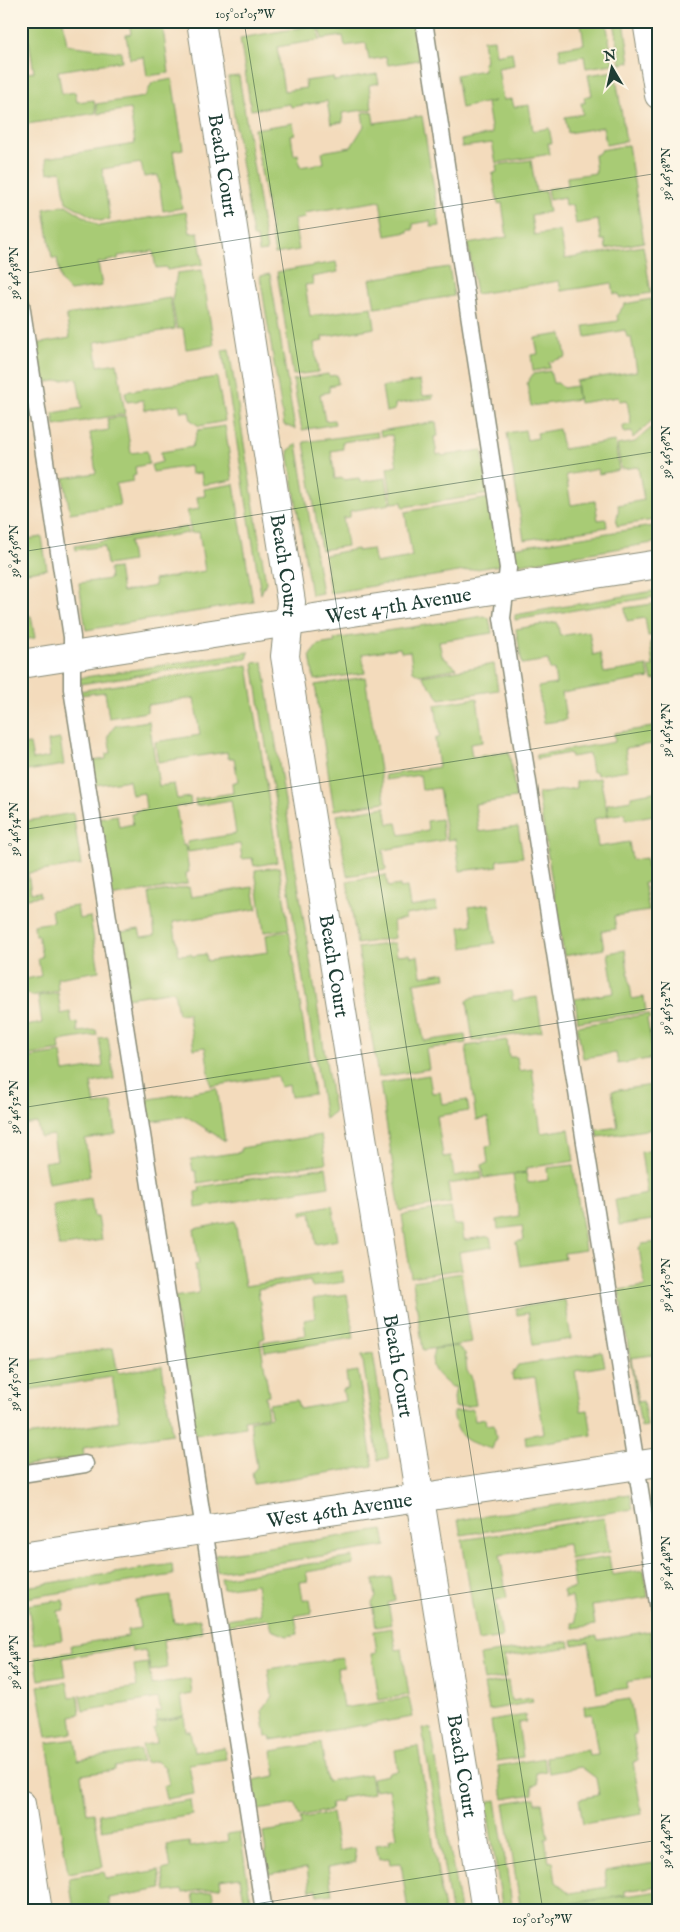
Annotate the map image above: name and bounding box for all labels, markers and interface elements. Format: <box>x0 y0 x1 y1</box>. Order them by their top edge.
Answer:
text: 105°01'05"W <box>215 7 275 22</box>
north arrow <box>588 42 638 92</box>
text: N <box>602 46 618 66</box>
street label: Beach Court <box>202 112 242 219</box>
text: 39°46'58"N <box>659 147 674 201</box>
text: 39°46'58"N <box>7 246 22 300</box>
text: 39°46'56"N <box>659 425 674 479</box>
street label: Beach Court <box>264 512 302 618</box>
text: 39°46'56"N <box>7 524 22 578</box>
street label: West 47th Avenue <box>324 583 473 630</box>
text: 39°46'54"N <box>659 702 674 757</box>
text: 39°46'54"N <box>7 801 22 856</box>
street label: Beach Court <box>313 913 354 1020</box>
text: 39°46'52"N <box>659 980 674 1035</box>
text: 39°46'52"N <box>7 1079 22 1134</box>
text: 39°46'50"N <box>659 1257 674 1312</box>
street label: Beach Court <box>377 1312 418 1420</box>
text: 39°46'50"N <box>7 1356 22 1411</box>
street label: West 46th Avenue <box>265 1488 414 1534</box>
text: 39°46'48"N <box>659 1535 674 1590</box>
text: 39°46'48"N <box>7 1634 22 1689</box>
street label: Beach Court <box>441 1712 482 1819</box>
text: 39°46'46"N <box>659 1813 674 1869</box>
text: 105°01'05"W <box>512 1912 572 1927</box>

